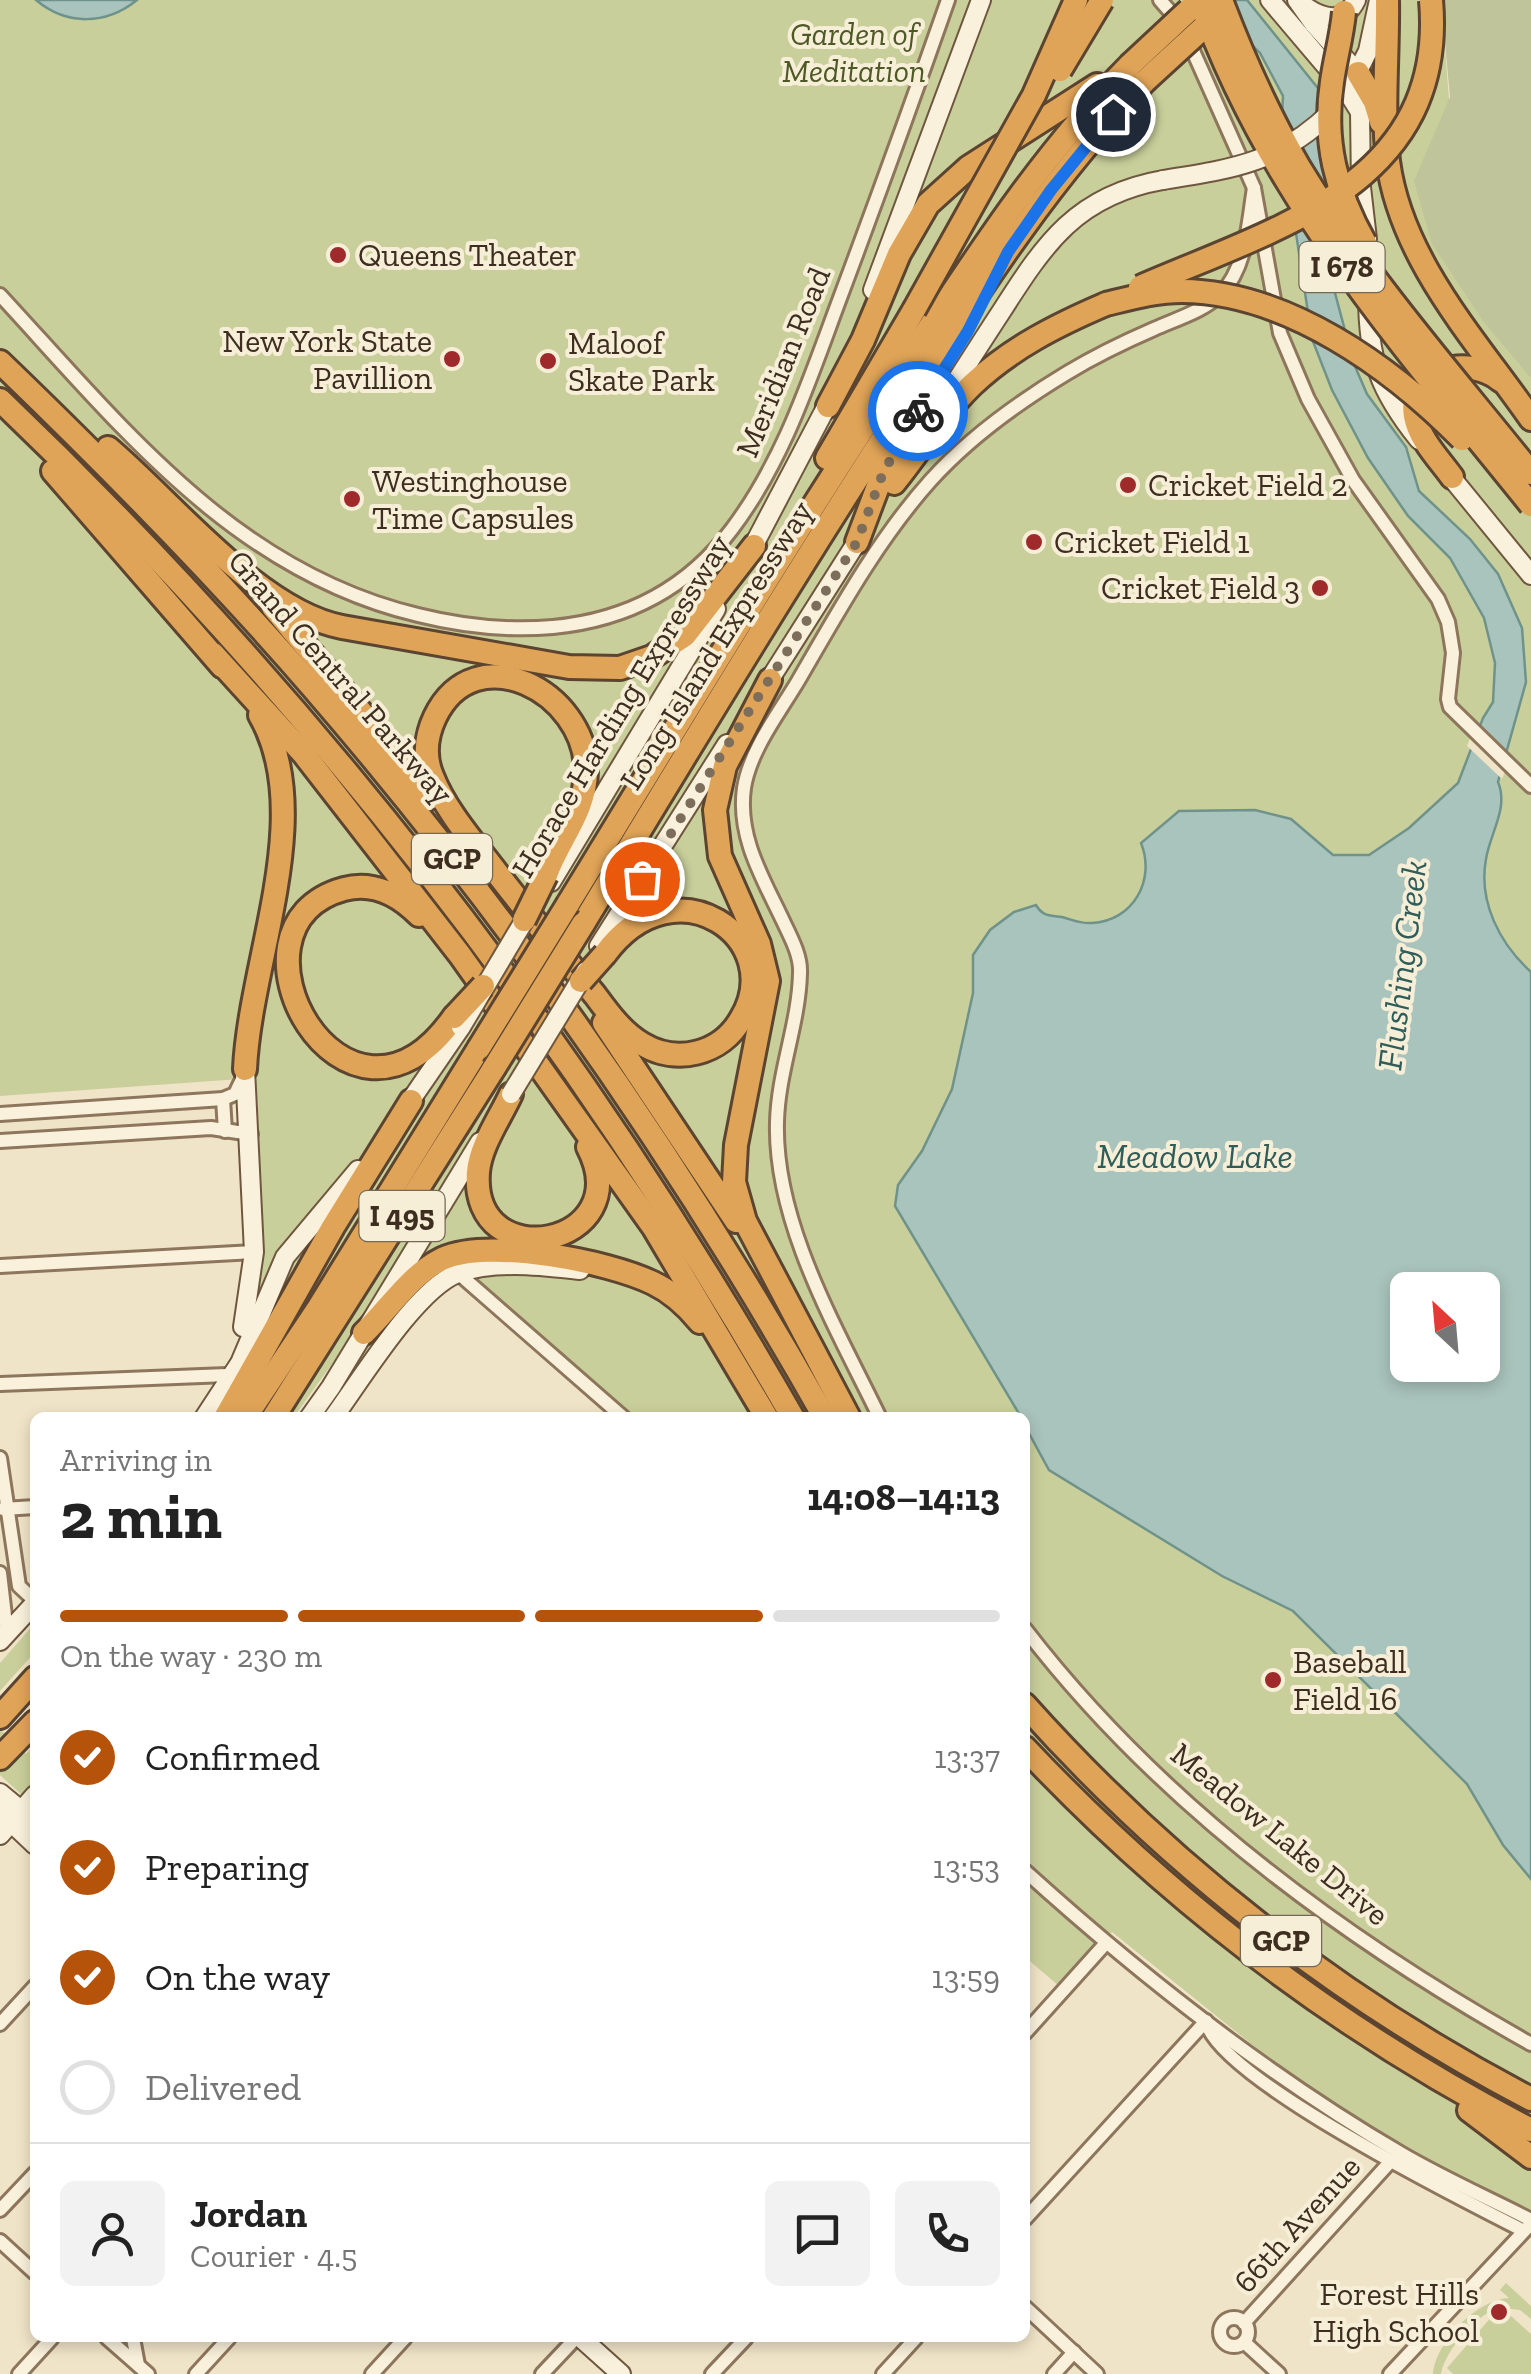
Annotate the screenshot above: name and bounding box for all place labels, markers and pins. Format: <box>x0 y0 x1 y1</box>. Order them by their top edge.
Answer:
pin <box>1071 72 1156 157</box>
place label: Queens Theater <box>358 236 577 274</box>
marker: Queens Theater <box>327 244 349 266</box>
place label: New York State Pavillion <box>222 322 433 397</box>
place label: Maloof Skate Park <box>568 324 715 399</box>
marker: New York State Pavillion <box>441 348 463 370</box>
marker: Maloof Skate Park <box>537 350 559 372</box>
place label: Westinghouse Time Capsules <box>372 462 574 537</box>
place label: Cricket Field 2 <box>1148 466 1348 504</box>
marker: Cricket Field 2 <box>1117 474 1139 496</box>
marker: Westinghouse Time Capsules <box>341 488 363 510</box>
place label: Cricket Field 1 <box>1054 523 1250 561</box>
marker: Cricket Field 1 <box>1023 531 1045 553</box>
place label: Cricket Field 3 <box>1101 569 1300 607</box>
marker: Cricket Field 3 <box>1309 577 1331 599</box>
pin <box>600 837 685 922</box>
place label: Baseball Field 16 <box>1293 1643 1406 1718</box>
marker: Baseball Field 16 <box>1262 1669 1284 1691</box>
place label: Forest Hills High School <box>1312 2275 1479 2350</box>
marker: Forest Hills High School <box>1488 2301 1510 2323</box>

